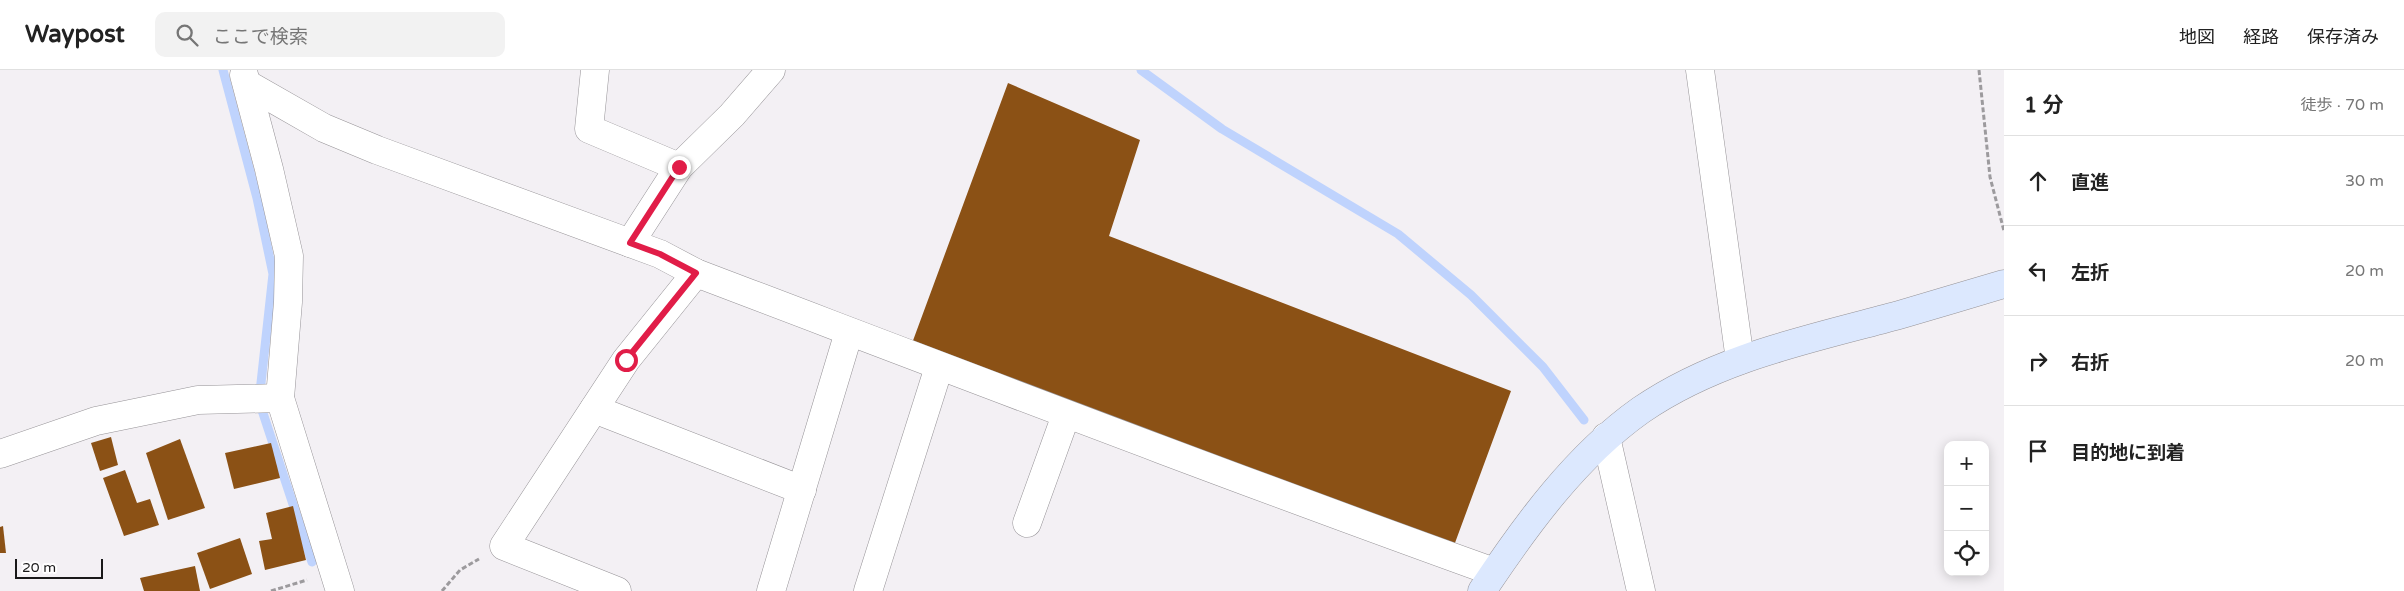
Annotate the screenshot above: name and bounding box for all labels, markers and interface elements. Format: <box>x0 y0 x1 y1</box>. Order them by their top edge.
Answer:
search box <box>155 12 505 57</box>
text: Waypost <box>25 20 125 49</box>
icon: search <box>173 21 201 49</box>
text: ここで検索 <box>213 26 308 48</box>
text: 地図 <box>2179 26 2215 48</box>
text: 経路 <box>2243 26 2279 48</box>
text: 保存済み <box>2307 26 2379 48</box>
text: 1 分 <box>2024 93 2064 118</box>
text: 徒歩 · 70 m <box>2301 95 2384 115</box>
route end <box>668 156 691 179</box>
icon: ahead <box>2024 167 2052 195</box>
text: 30 m <box>2345 171 2384 191</box>
text: 直進 <box>2071 172 2109 194</box>
icon: left <box>2024 257 2052 285</box>
text: 20 m <box>2345 261 2384 281</box>
text: 左折 <box>2071 262 2109 284</box>
icon: right <box>2024 347 2052 375</box>
route start <box>615 349 638 372</box>
text: 20 m <box>2345 351 2384 371</box>
text: 右折 <box>2071 352 2109 374</box>
icon: arrive <box>2024 437 2052 465</box>
map controls <box>1944 441 1989 576</box>
button: + <box>1944 441 1989 486</box>
text: 目的地に到着 <box>2071 442 2185 464</box>
button: − <box>1944 486 1989 531</box>
button: locate <box>1944 531 1989 576</box>
scale bar <box>15 556 102 579</box>
text: 20 m <box>22 559 56 576</box>

